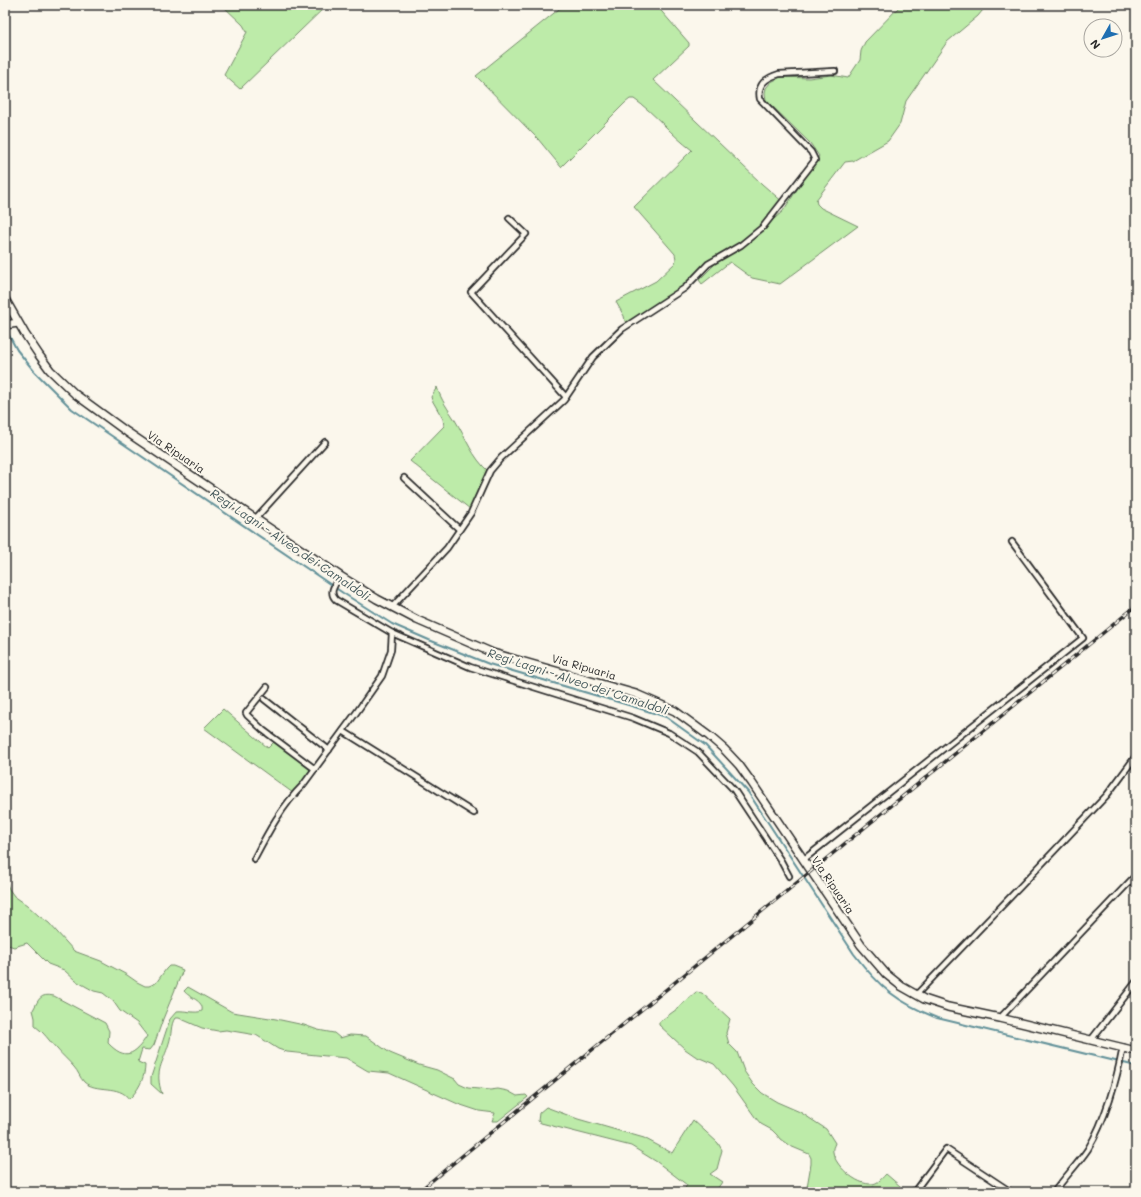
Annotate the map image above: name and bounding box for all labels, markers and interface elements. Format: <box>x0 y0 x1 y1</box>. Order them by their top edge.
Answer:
north arrow <box>1083 18 1123 58</box>
text: N <box>1086 37 1103 53</box>
street label: Via Ripuaria <box>144 427 208 477</box>
water label: Regi Lagni - Alveo dei Camaldoli <box>208 485 374 604</box>
water label: Regi Lagni - Alveo dei Camaldoli <box>486 644 671 718</box>
street label: Via Ripuaria <box>550 650 618 683</box>
street label: Via Ripuaria <box>809 853 858 917</box>

